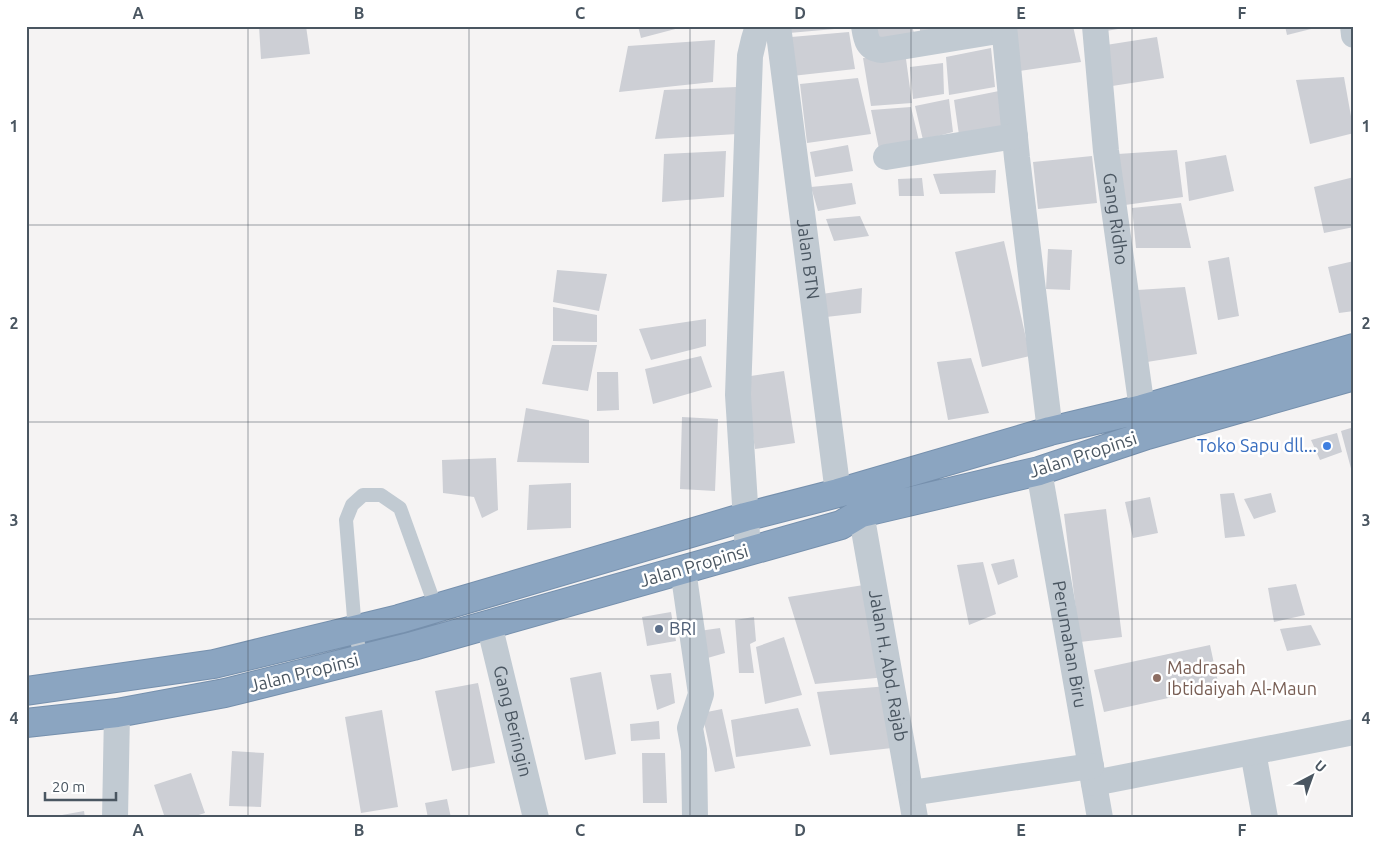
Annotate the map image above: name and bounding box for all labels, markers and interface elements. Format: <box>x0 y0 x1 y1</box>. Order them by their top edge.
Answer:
text: A <box>132 4 144 22</box>
text: B <box>354 4 364 22</box>
text: C <box>575 4 585 22</box>
text: D <box>794 4 806 22</box>
text: E <box>1016 4 1026 22</box>
text: F <box>1238 4 1247 22</box>
text: 1 <box>9 117 19 135</box>
text: 1 <box>1361 117 1371 135</box>
street label: Gang Ridho <box>1100 171 1133 266</box>
street label: Jalan BTN <box>794 218 824 300</box>
text: 2 <box>9 314 19 332</box>
text: 2 <box>1361 314 1371 332</box>
street label: Jalan Propinsi <box>1026 427 1139 481</box>
place label: Toko Sapu dll... <box>1197 435 1317 455</box>
marker: Toko Sapu dll... <box>1321 440 1333 452</box>
text: 3 <box>9 511 19 529</box>
text: 3 <box>1361 511 1371 529</box>
street label: Jalan Propinsi <box>637 540 750 590</box>
street label: Perumahan Biru <box>1049 579 1091 709</box>
street label: Jalan H. Abd. Rajab <box>866 588 912 743</box>
place label: BRI <box>669 618 696 638</box>
marker: BRI <box>653 623 665 635</box>
street label: Jalan Propinsi <box>247 649 361 695</box>
place label: Madrasah Ibtidaiyah Al-Maun <box>1167 657 1317 698</box>
street label: Gang Beringin <box>490 663 537 779</box>
marker: Madrasah Ibtidaiyah Al-Maun <box>1151 672 1163 684</box>
text: 4 <box>9 709 19 727</box>
text: 4 <box>1361 709 1371 727</box>
north arrow <box>1288 752 1338 802</box>
text: U <box>1312 757 1329 775</box>
scale bar <box>45 769 116 801</box>
text: 20 m <box>52 778 85 795</box>
text: A <box>132 821 144 839</box>
text: B <box>354 821 364 839</box>
text: C <box>575 821 585 839</box>
text: D <box>794 821 806 839</box>
text: E <box>1016 821 1026 839</box>
text: F <box>1238 821 1247 839</box>

